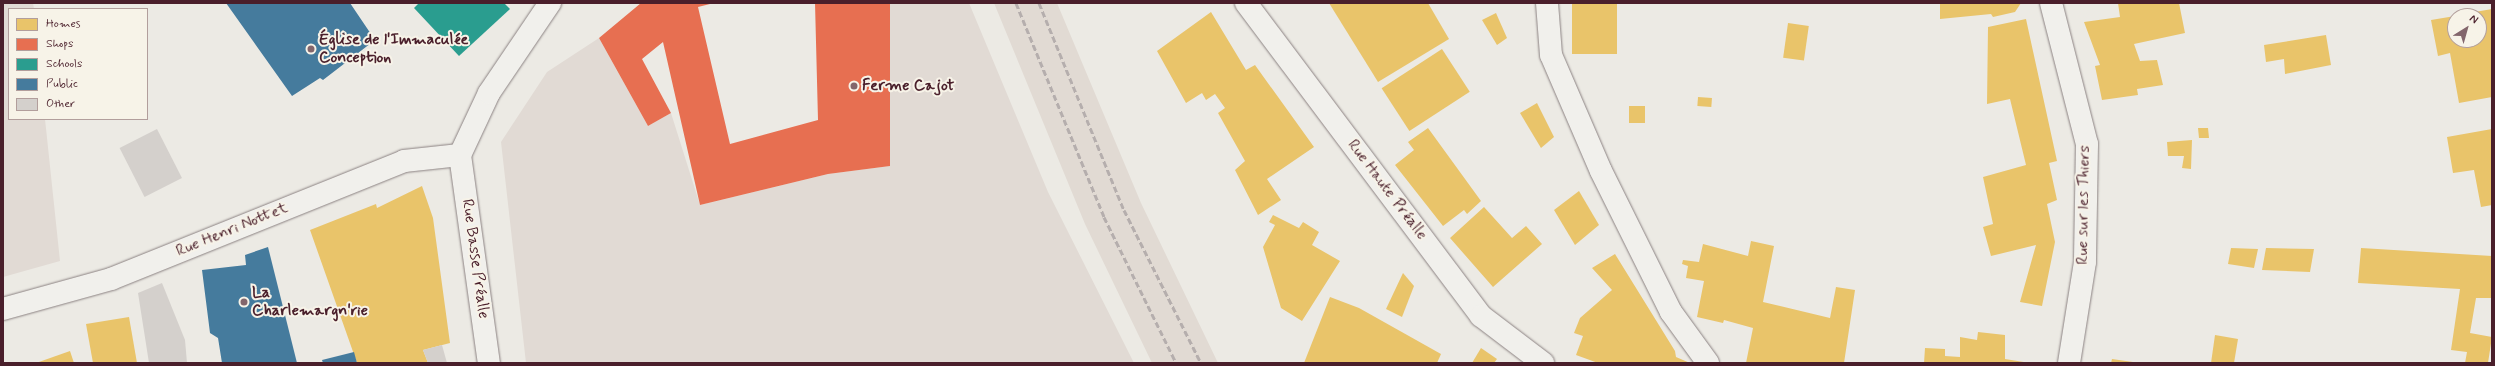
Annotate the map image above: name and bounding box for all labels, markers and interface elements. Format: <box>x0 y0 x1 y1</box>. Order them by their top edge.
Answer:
legend <box>8 8 148 120</box>
north arrow <box>2447 8 2487 48</box>
text: N <box>2466 11 2481 27</box>
text: Homes <box>46 16 81 32</box>
place label: Église de l'Immaculée Conception <box>319 30 469 68</box>
text: Shops <box>46 36 73 52</box>
marker: Église de l'Immaculée Conception <box>306 44 316 54</box>
text: Schools <box>46 56 82 72</box>
text: Public <box>46 76 78 92</box>
place label: Ferme Cajot <box>862 76 953 96</box>
marker: Ferme Cajot <box>849 81 859 91</box>
text: Other <box>46 96 75 112</box>
street label: Rue Haute Préalle <box>1344 138 1430 242</box>
street label: Rue sur les Thiers <box>2073 145 2095 265</box>
street label: Rue Henri Nottet <box>173 199 291 261</box>
street label: Rue Basse Préalle <box>457 199 493 319</box>
place label: La Charlemargn'rie <box>252 283 368 321</box>
marker: La Charlemargn'rie <box>239 297 249 307</box>

